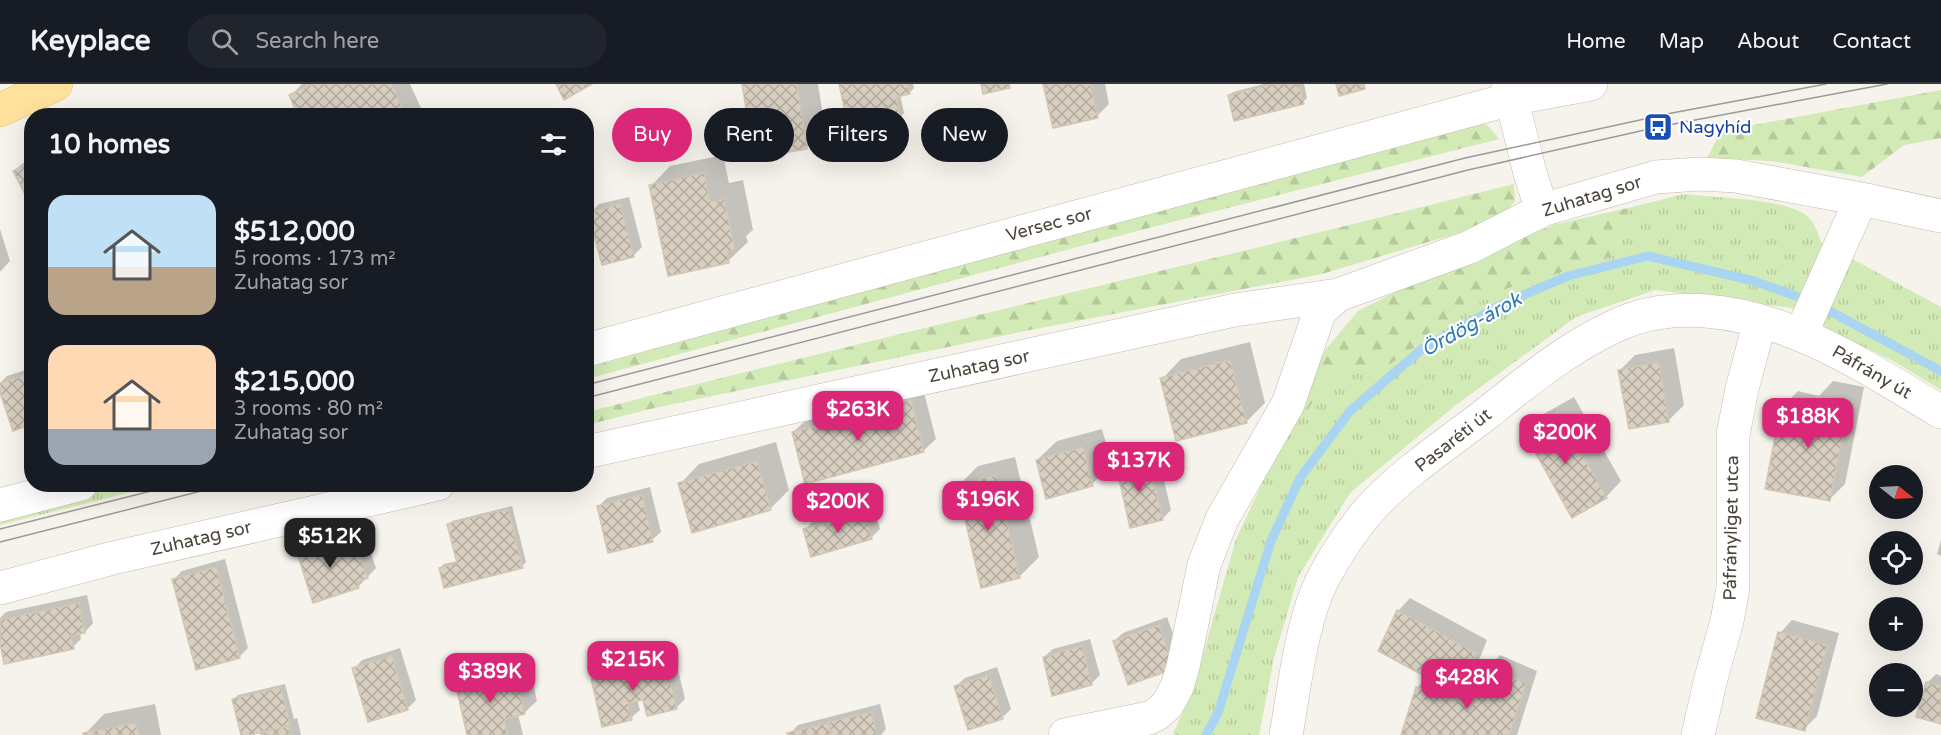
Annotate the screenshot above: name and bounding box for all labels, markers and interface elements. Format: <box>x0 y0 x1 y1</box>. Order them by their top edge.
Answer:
search box <box>187 14 607 68</box>
text: Keyplace <box>30 24 151 58</box>
icon: search <box>208 25 241 58</box>
text: Search here <box>256 28 379 54</box>
text: Home <box>1566 29 1626 54</box>
text: Map <box>1659 29 1704 54</box>
text: About <box>1737 29 1799 54</box>
text: Contact <box>1832 29 1911 54</box>
chip: Buy <box>612 108 692 162</box>
chip: Rent <box>704 108 794 162</box>
chip: Filters <box>806 108 909 162</box>
chip: New <box>921 108 1008 162</box>
bus stop icon: Nagyhíd <box>1642 111 1674 143</box>
place label: Nagyhíd <box>1679 116 1751 138</box>
icon: filters <box>537 128 570 161</box>
text: 10 homes <box>48 129 170 160</box>
street label: Zuhatag sor <box>1540 170 1644 222</box>
street label: Versec sor <box>1004 202 1095 246</box>
text: $512,000 <box>234 216 355 247</box>
icon: home <box>96 219 168 291</box>
text: 5 rooms · 173 m² <box>234 247 396 271</box>
text: Zuhatag sor <box>234 271 348 295</box>
water label: Ördög-árok <box>1417 287 1528 362</box>
street label: Páfrány út <box>1828 340 1916 404</box>
street label: Zuhatag sor <box>926 345 1032 387</box>
text: $215,000 <box>234 366 354 397</box>
icon: home <box>96 369 168 441</box>
pin: $263K <box>816 391 900 442</box>
text: 3 rooms · 80 m² <box>234 397 383 421</box>
text: $263K <box>826 398 890 422</box>
pin: $188K <box>1766 398 1850 449</box>
street label: Pasaréti út <box>1410 403 1496 477</box>
text: $188K <box>1776 405 1840 429</box>
pin: $200K <box>1523 414 1607 465</box>
text: Zuhatag sor <box>234 421 348 445</box>
text: $200K <box>1533 421 1597 445</box>
pin: $137K <box>1097 442 1181 493</box>
text: $137K <box>1107 449 1171 473</box>
street label: Páfrányliget utca <box>1719 455 1743 601</box>
north arrow <box>1869 465 1923 519</box>
map controls <box>1869 465 1923 717</box>
pin: $196K <box>946 481 1030 532</box>
pin: $200K <box>796 483 880 534</box>
text: $196K <box>956 488 1020 512</box>
text: $200K <box>806 490 870 514</box>
street label: Zuhatag sor <box>148 516 254 560</box>
pin: $512K <box>288 518 372 569</box>
text: $512K <box>298 525 362 549</box>
button: locate <box>1869 531 1923 585</box>
button: + <box>1869 597 1923 651</box>
pin: $215K <box>591 641 675 692</box>
text: $215K <box>601 648 665 672</box>
pin: $389K <box>448 653 532 704</box>
pin: $428K <box>1425 659 1509 710</box>
text: $389K <box>458 660 522 684</box>
button: − <box>1869 663 1923 717</box>
text: $428K <box>1435 666 1499 690</box>

